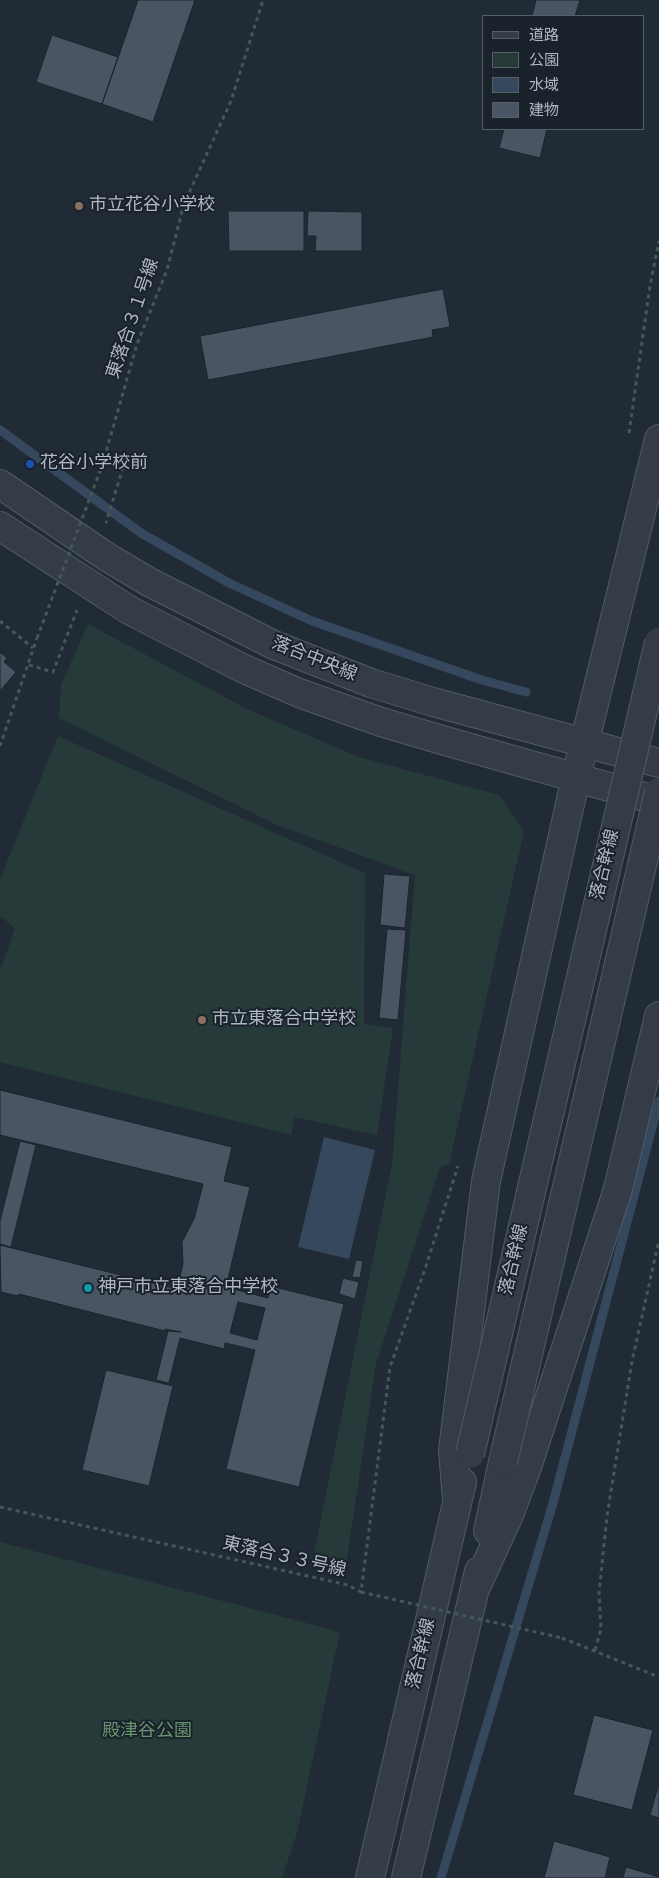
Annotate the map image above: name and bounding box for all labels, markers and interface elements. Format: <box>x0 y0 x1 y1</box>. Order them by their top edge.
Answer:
legend <box>482 15 644 130</box>
text: 道路 <box>529 25 559 46</box>
text: 公園 <box>529 50 559 71</box>
text: 水域 <box>529 75 559 96</box>
text: 建物 <box>529 100 559 121</box>
place label: 市立花谷小学校 <box>89 195 215 217</box>
marker: 市立花谷小学校 <box>73 200 85 212</box>
street label: 東落合３１号線 <box>103 256 165 382</box>
place label: 花谷小学校前 <box>40 453 148 475</box>
marker: 花谷小学校前 <box>24 458 36 470</box>
street label: 落合中央線 <box>268 633 360 687</box>
street label: 落合幹線 <box>587 827 625 903</box>
place label: 市立東落合中学校 <box>212 1009 356 1031</box>
marker: 市立東落合中学校 <box>196 1014 208 1026</box>
street label: 落合幹線 <box>496 1222 534 1298</box>
place label: 神戸市立東落合中学校 <box>98 1277 278 1299</box>
marker: 神戸市立東落合中学校 <box>82 1282 94 1294</box>
street label: 東落合３３号線 <box>220 1533 348 1583</box>
street label: 落合幹線 <box>403 1616 441 1692</box>
park label: 殿津谷公園 <box>102 1721 192 1743</box>

